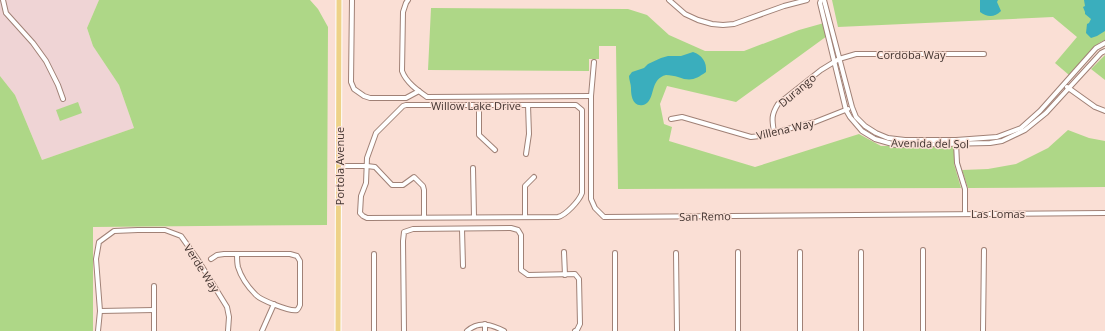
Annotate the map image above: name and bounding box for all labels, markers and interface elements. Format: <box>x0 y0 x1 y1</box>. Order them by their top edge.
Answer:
street label: Cordoba Way <box>877 47 946 62</box>
street label: Durango <box>775 70 819 110</box>
street label: Willow Lake Drive <box>431 98 521 113</box>
street label: Villena Way <box>755 115 816 143</box>
street label: Portola Avenue <box>332 127 347 205</box>
street label: Avenida del Sol <box>891 135 969 151</box>
street label: Las Lomas <box>971 206 1025 221</box>
street label: San Remo <box>679 208 731 224</box>
street label: Verde Way <box>181 241 223 295</box>

